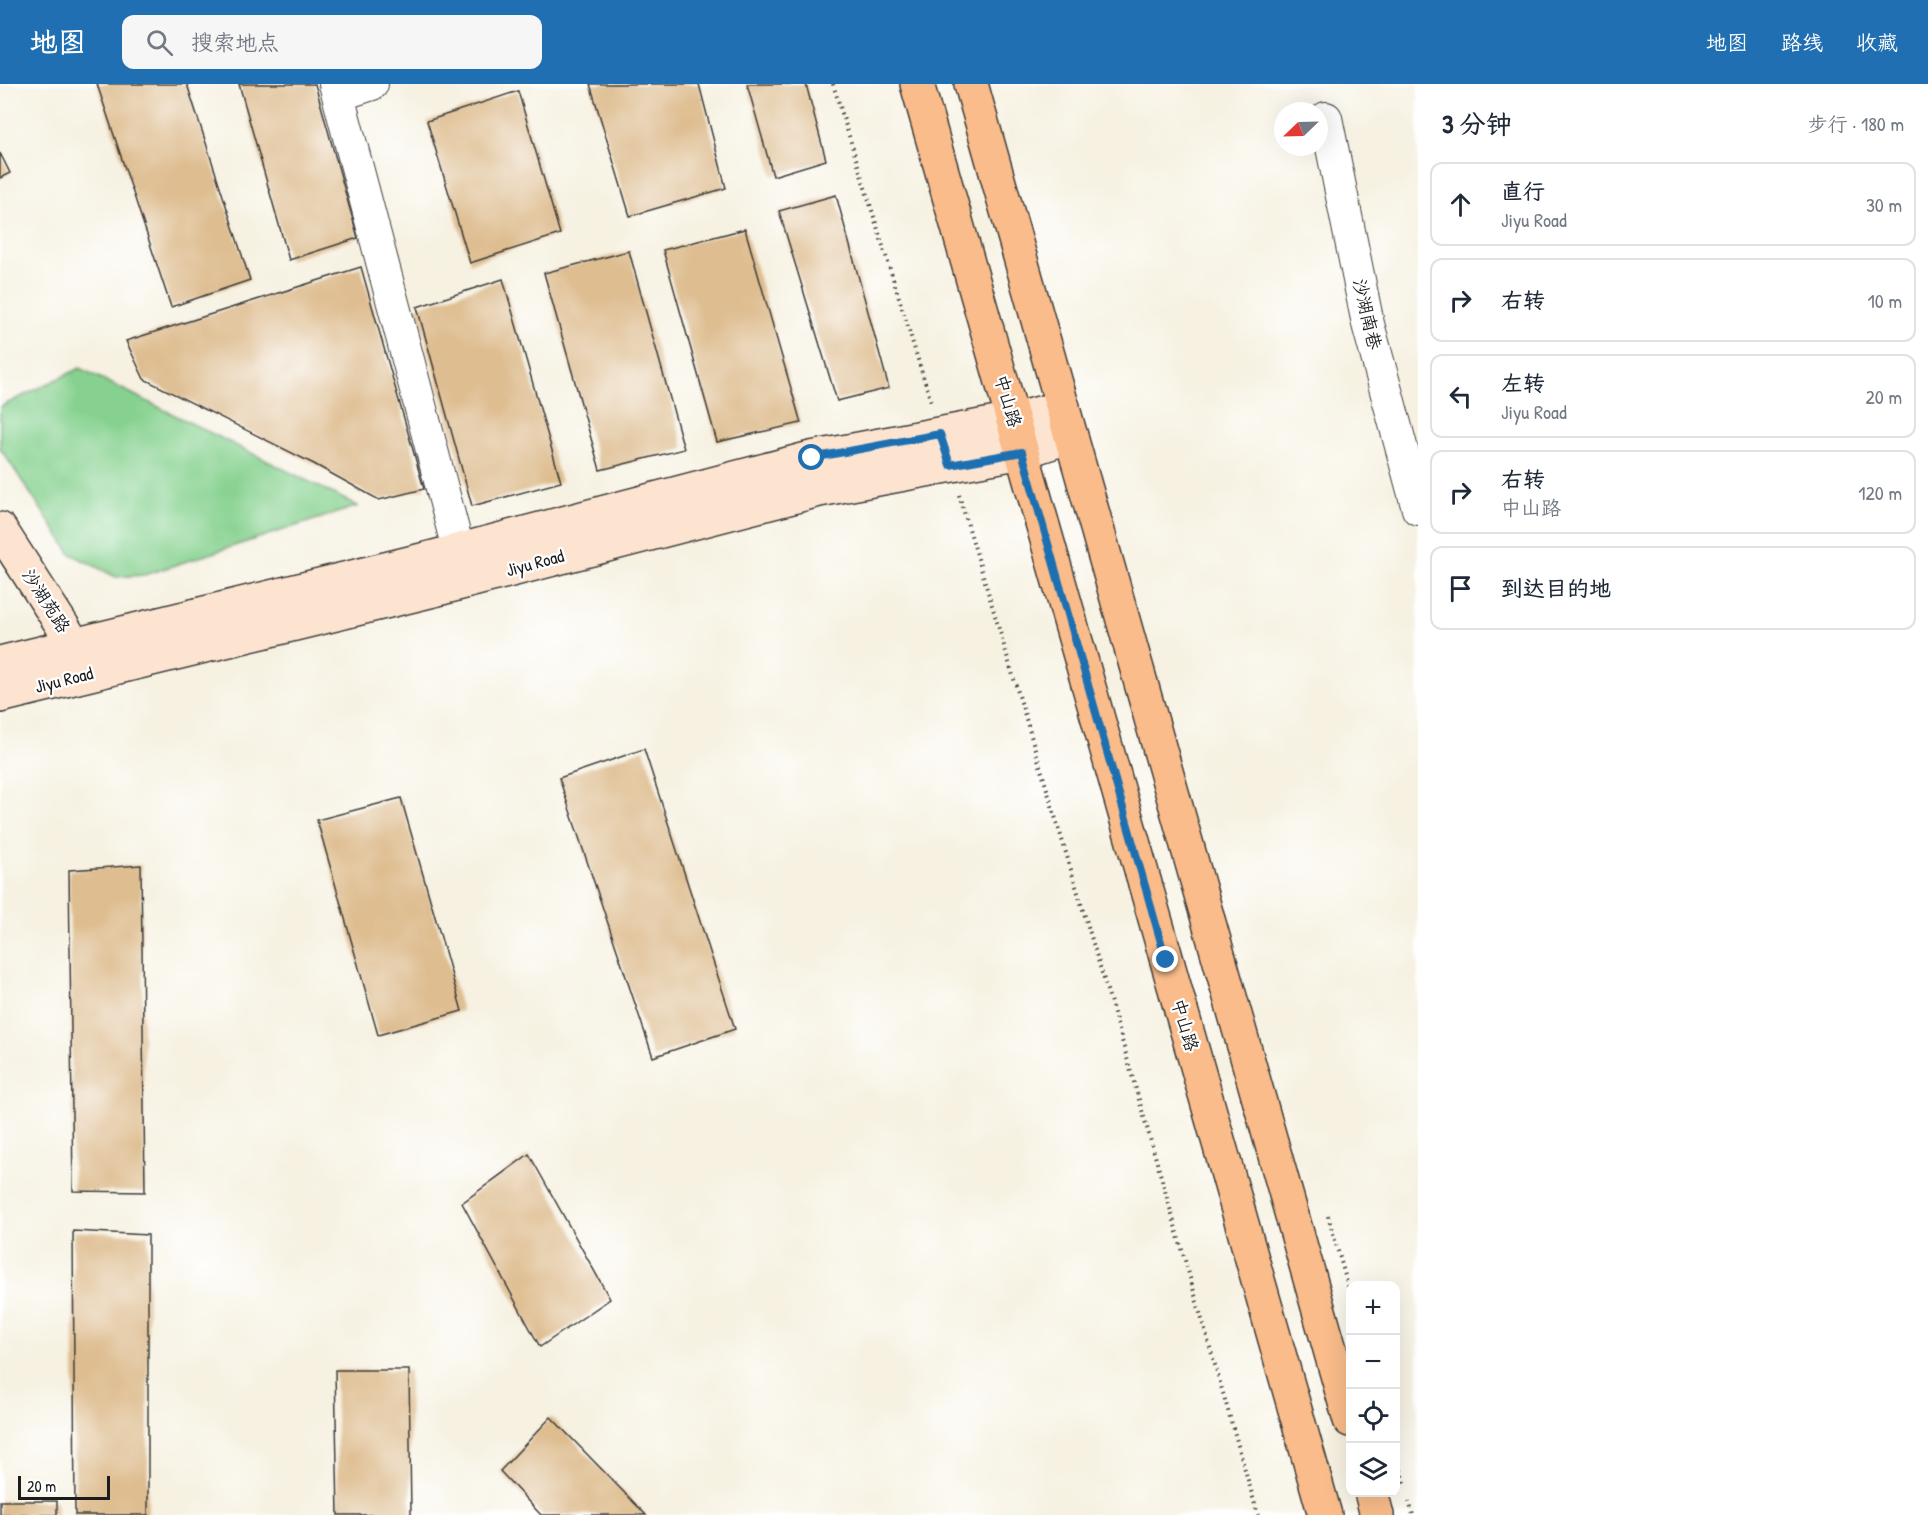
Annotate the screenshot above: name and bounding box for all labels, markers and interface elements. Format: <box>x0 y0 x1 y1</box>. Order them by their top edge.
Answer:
search box <box>122 15 542 69</box>
text: 地图 <box>30 23 86 61</box>
icon: search <box>143 26 176 59</box>
text: 搜索地点 <box>191 27 279 57</box>
text: 地图 <box>1706 28 1748 57</box>
text: 路线 <box>1781 28 1823 57</box>
text: 收藏 <box>1856 28 1898 57</box>
north arrow <box>1274 102 1328 156</box>
text: 3 分钟 <box>1442 106 1512 141</box>
text: 步行 · 180 m <box>1808 110 1904 137</box>
text: 直行 <box>1501 176 1545 206</box>
icon: ahead <box>1444 188 1477 221</box>
text: 30 m <box>1866 191 1902 218</box>
text: Jiyu Road <box>1501 206 1567 233</box>
street label: 沙湖南巷 <box>1347 276 1388 352</box>
icon: right <box>1444 284 1477 317</box>
text: 右转 <box>1501 285 1545 315</box>
text: 10 m <box>1868 287 1902 314</box>
text: 左转 <box>1501 368 1545 398</box>
street label: 中山路 <box>989 371 1028 430</box>
icon: left <box>1444 380 1477 413</box>
text: 20 m <box>1865 383 1902 410</box>
text: Jiyu Road <box>1501 398 1567 425</box>
route start <box>798 444 824 470</box>
text: 右转 <box>1501 464 1545 494</box>
icon: right <box>1444 476 1477 509</box>
text: 120 m <box>1858 479 1902 506</box>
text: 中山路 <box>1501 494 1561 521</box>
street label: Jiyu Road <box>503 543 567 582</box>
street label: 沙湖苑路 <box>16 564 77 638</box>
icon: arrive <box>1444 572 1477 605</box>
text: 到达目的地 <box>1501 573 1611 603</box>
street label: Jiyu Road <box>32 660 96 699</box>
route end <box>1152 946 1178 972</box>
street label: 中山路 <box>1166 995 1205 1054</box>
map controls <box>1346 1281 1400 1497</box>
button: + <box>1346 1281 1400 1335</box>
button: − <box>1346 1335 1400 1389</box>
button: locate <box>1346 1389 1400 1443</box>
button: layers <box>1346 1443 1400 1497</box>
scale bar <box>18 1473 110 1500</box>
text: 20 m <box>27 1475 56 1497</box>

